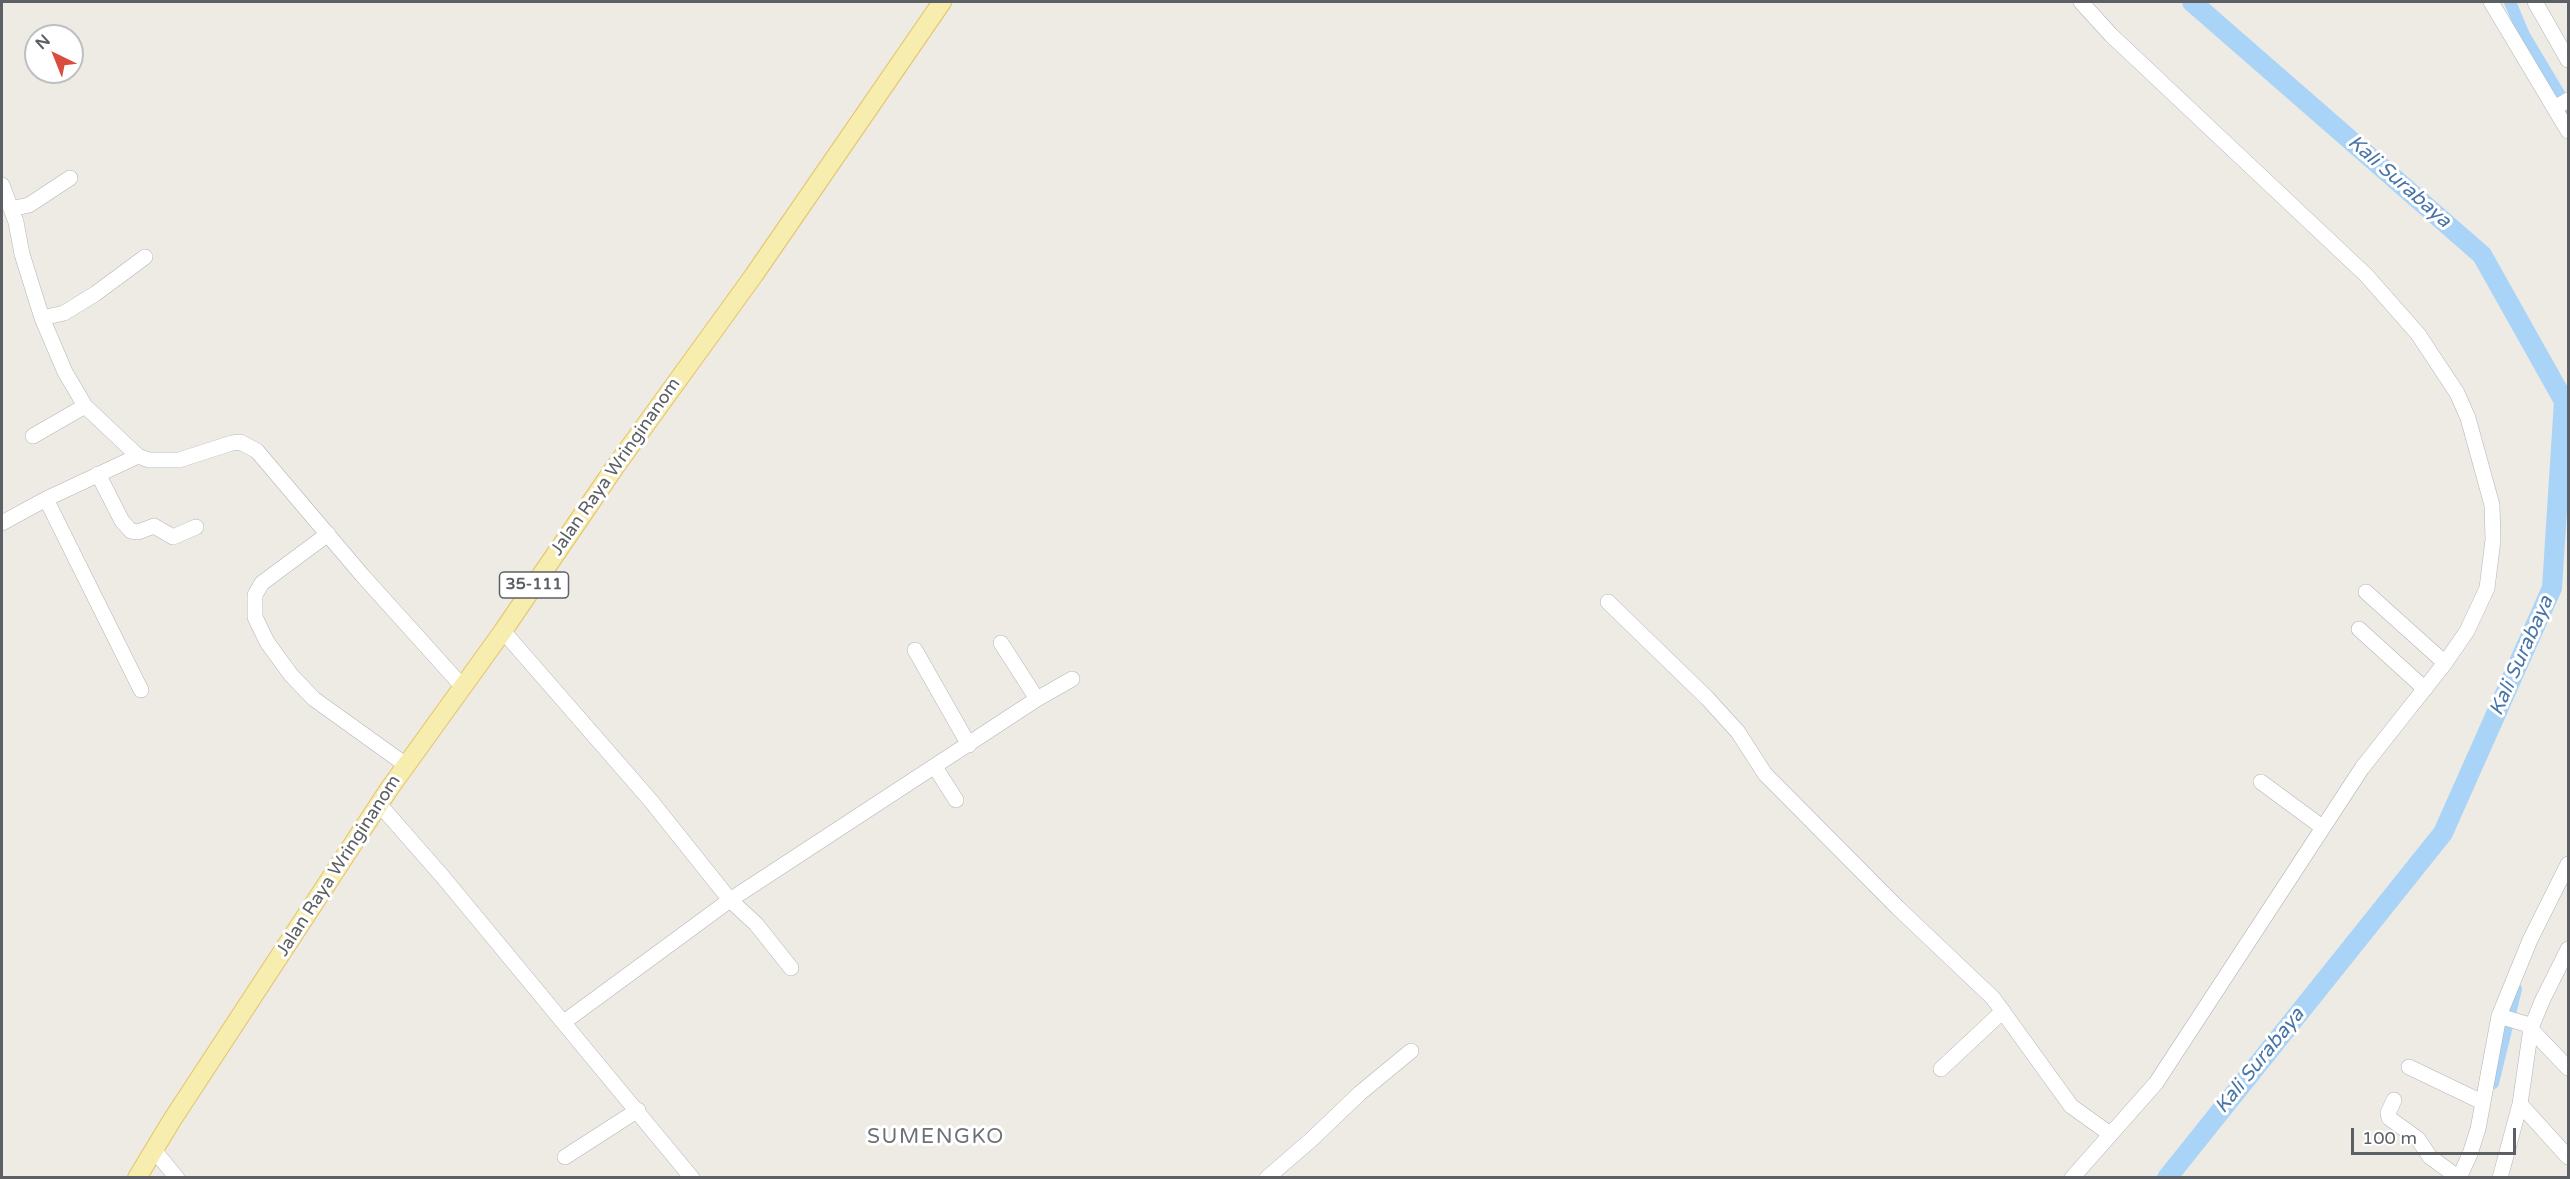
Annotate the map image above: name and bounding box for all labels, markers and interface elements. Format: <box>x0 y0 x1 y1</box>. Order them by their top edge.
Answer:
north arrow <box>24 24 84 84</box>
text: N <box>32 31 55 54</box>
water label: Kali Surabaya <box>2343 131 2455 233</box>
street label: Jalan Raya Wringinanom <box>546 374 686 560</box>
road number: 35-111 <box>500 572 568 598</box>
water label: Kali Surabaya <box>2485 592 2559 720</box>
street label: Jalan Raya Wringinanom <box>272 771 406 961</box>
water label: Kali Surabaya <box>2210 1003 2310 1119</box>
scale bar <box>2354 1116 2519 1154</box>
district label: SUMENGKO <box>867 1124 1005 1150</box>
text: 100 m <box>2362 1127 2417 1149</box>

